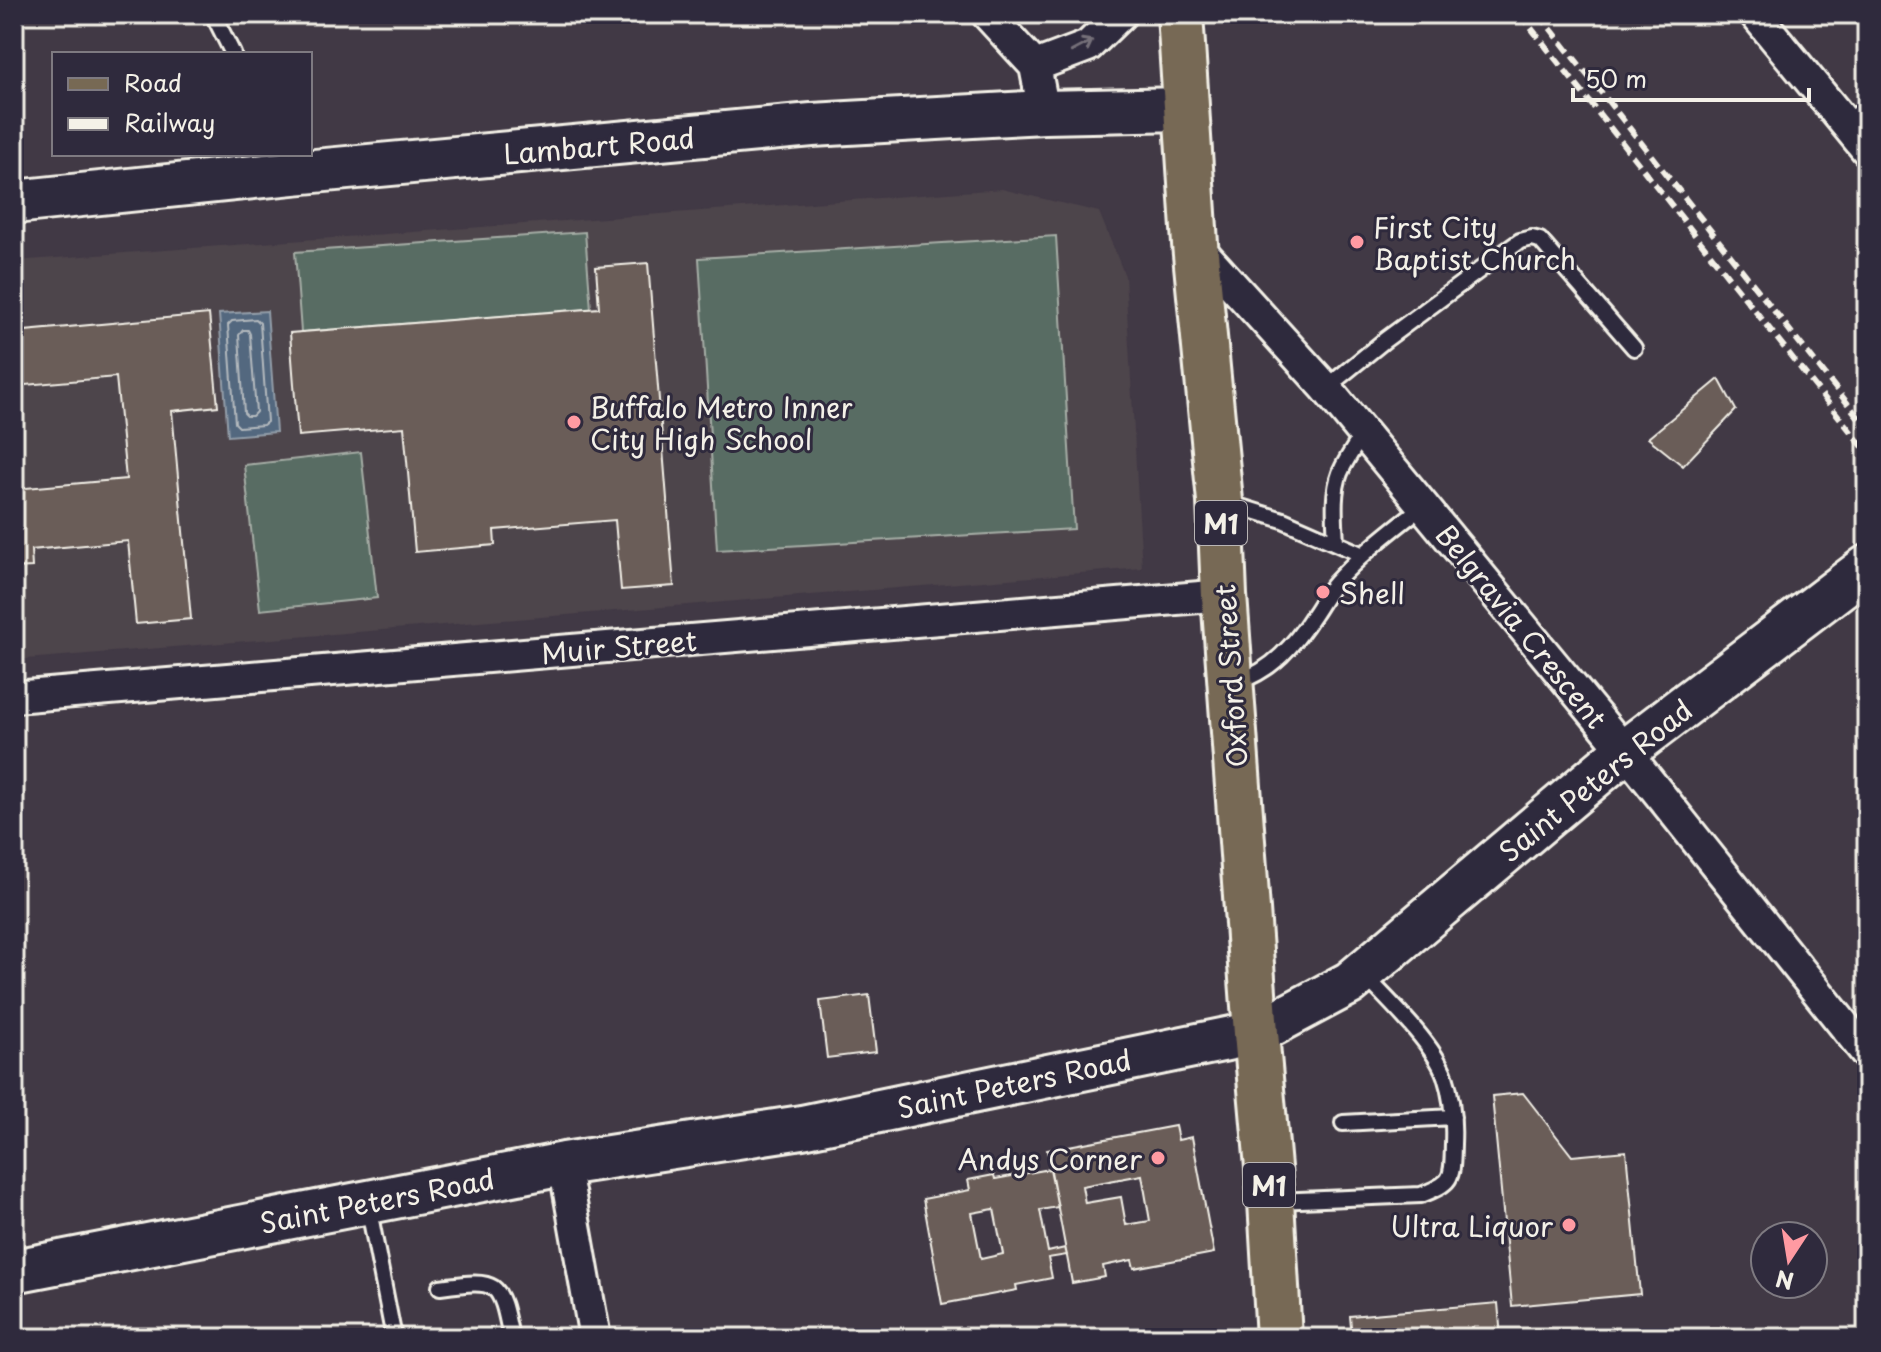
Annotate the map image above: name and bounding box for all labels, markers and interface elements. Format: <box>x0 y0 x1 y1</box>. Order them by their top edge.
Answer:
one-way arrow <box>1070 38 1093 54</box>
legend <box>52 52 312 156</box>
scale bar <box>1573 52 1809 102</box>
text: 50 m <box>1585 60 1647 96</box>
text: Road <box>124 64 182 100</box>
text: Railway <box>124 104 215 140</box>
street label: Lambart Road <box>502 115 696 175</box>
place label: First City Baptist Church <box>1373 205 1576 280</box>
marker: First City Baptist Church <box>1348 233 1366 251</box>
place label: Buffalo Metro Inner City High School <box>590 385 852 460</box>
marker: Buffalo Metro Inner City High School <box>565 413 583 431</box>
road number: M1 <box>1195 501 1247 545</box>
street label: Belgravia Crescent <box>1426 515 1618 737</box>
place label: Shell <box>1339 571 1405 614</box>
street label: Oxford Street <box>1202 583 1258 769</box>
marker: Shell <box>1314 583 1332 601</box>
street label: Muir Street <box>539 618 699 674</box>
street label: Saint Peters Road <box>1489 688 1701 872</box>
street label: Saint Peters Road <box>893 1037 1135 1129</box>
place label: Andys Corner <box>958 1137 1142 1180</box>
marker: Andys Corner <box>1149 1149 1167 1167</box>
street label: Saint Peters Road <box>256 1156 498 1244</box>
road number: M1 <box>1243 1163 1295 1207</box>
place label: Ultra Liquor <box>1390 1204 1553 1247</box>
marker: Ultra Liquor <box>1560 1216 1578 1234</box>
north arrow <box>1749 1220 1829 1300</box>
text: N <box>1773 1263 1796 1299</box>

